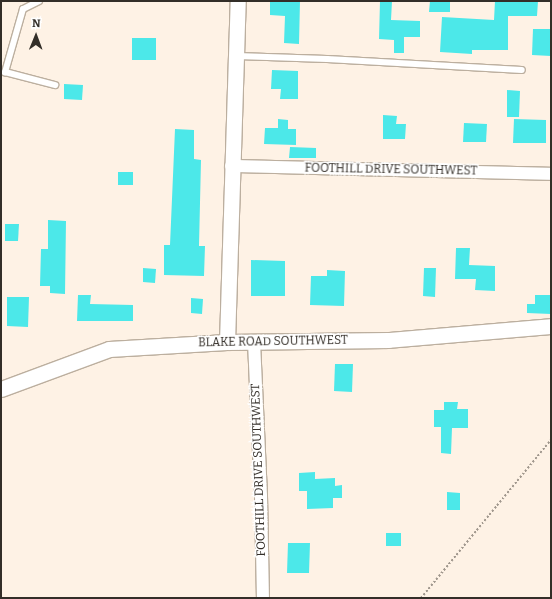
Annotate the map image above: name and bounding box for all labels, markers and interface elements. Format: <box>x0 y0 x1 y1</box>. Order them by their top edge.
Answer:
north arrow <box>16 16 56 56</box>
text: N <box>32 17 41 30</box>
street label: FOOTHILL DRIVE SOUTHWEST <box>304 161 478 179</box>
street label: BLAKE ROAD SOUTHWEST <box>198 333 348 351</box>
street label: FOOTHILL DRIVE SOUTHWEST <box>249 383 269 557</box>

